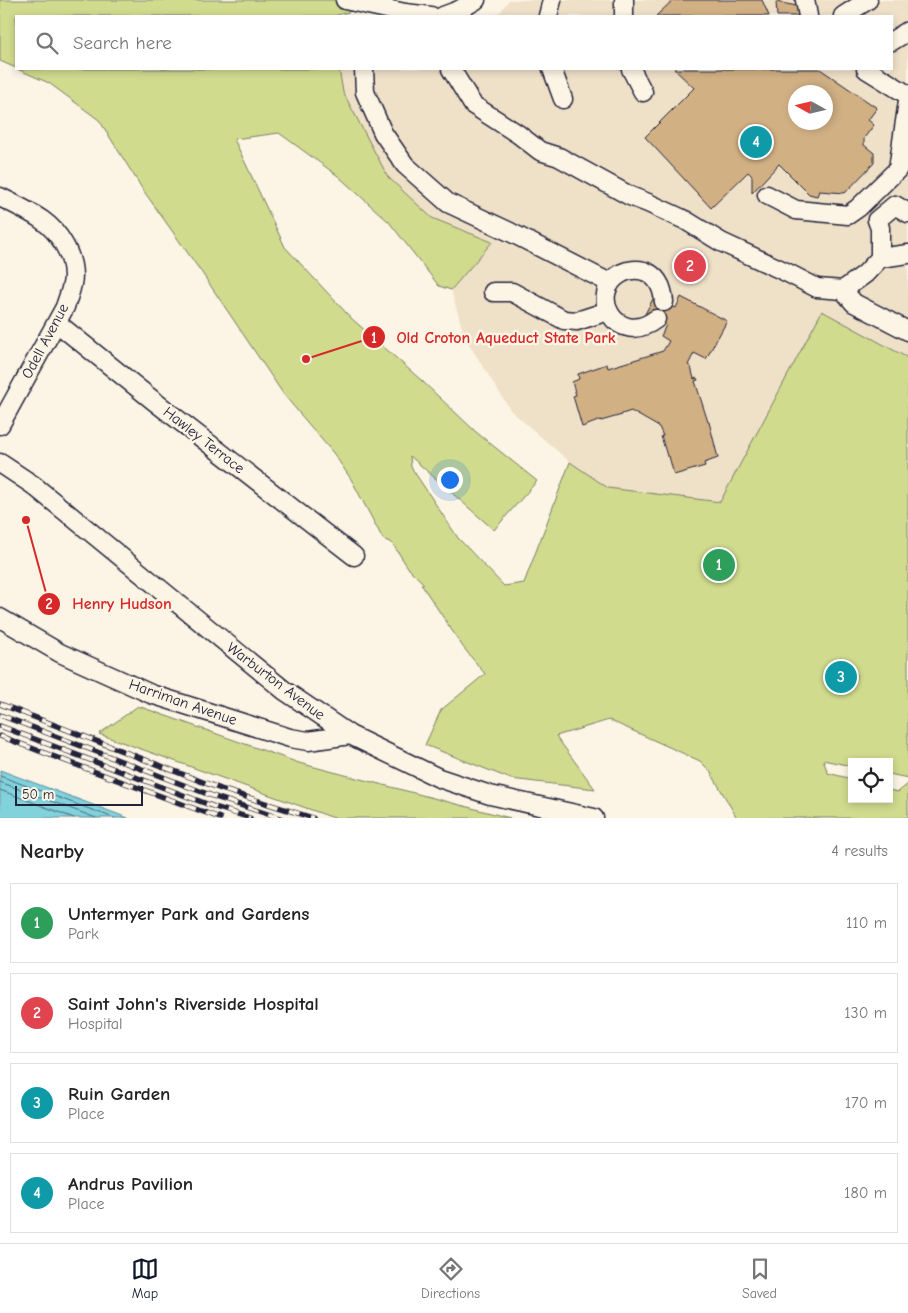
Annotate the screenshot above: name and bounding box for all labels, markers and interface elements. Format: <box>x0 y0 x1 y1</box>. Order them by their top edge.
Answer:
search box <box>15 15 893 70</box>
icon: search <box>33 29 61 57</box>
text: Search here <box>73 32 172 54</box>
north arrow <box>788 85 833 130</box>
pin: 4 <box>740 123 772 161</box>
pin: 2 <box>674 247 706 285</box>
street label: Odell Avenue <box>18 300 73 382</box>
callout: Old Croton Aqueduct State Park <box>361 322 625 353</box>
text: 1 <box>371 329 377 347</box>
text: Old Croton Aqueduct State Park <box>396 329 616 347</box>
street label: Hawley Terrace <box>160 403 249 478</box>
your location <box>437 467 463 493</box>
pin: 1 <box>703 546 735 584</box>
callout: Henry Hudson <box>37 588 181 619</box>
text: 2 <box>45 595 53 613</box>
text: Henry Hudson <box>72 595 172 613</box>
street label: Warburton Avenue <box>223 638 329 724</box>
pin: 3 <box>825 658 857 696</box>
street label: Harriman Avenue <box>127 675 240 729</box>
map controls <box>848 758 893 803</box>
button: locate <box>848 758 893 803</box>
scale bar <box>15 783 142 806</box>
text: 50 m <box>22 786 54 803</box>
text: Nearby <box>20 839 84 863</box>
text: 4 results <box>831 842 888 860</box>
text: Untermyer Park and Gardens <box>68 903 309 925</box>
text: 1 <box>34 914 40 932</box>
text: 110 m <box>846 914 887 932</box>
text: Park <box>68 925 99 943</box>
text: Saint John's Riverside Hospital <box>68 993 319 1015</box>
text: 2 <box>33 1004 41 1022</box>
text: 130 m <box>844 1004 887 1022</box>
text: Hospital <box>68 1015 123 1033</box>
text: Ruin Garden <box>68 1083 170 1105</box>
text: 3 <box>33 1094 41 1112</box>
text: 170 m <box>845 1094 887 1112</box>
text: Place <box>68 1105 104 1123</box>
text: Andrus Pavilion <box>68 1173 193 1195</box>
text: 4 <box>33 1184 41 1202</box>
text: 180 m <box>844 1184 887 1202</box>
text: Place <box>68 1195 104 1213</box>
tab: Map <box>131 1255 159 1302</box>
tab: Directions <box>421 1255 480 1302</box>
tab: Saved <box>742 1255 777 1302</box>

